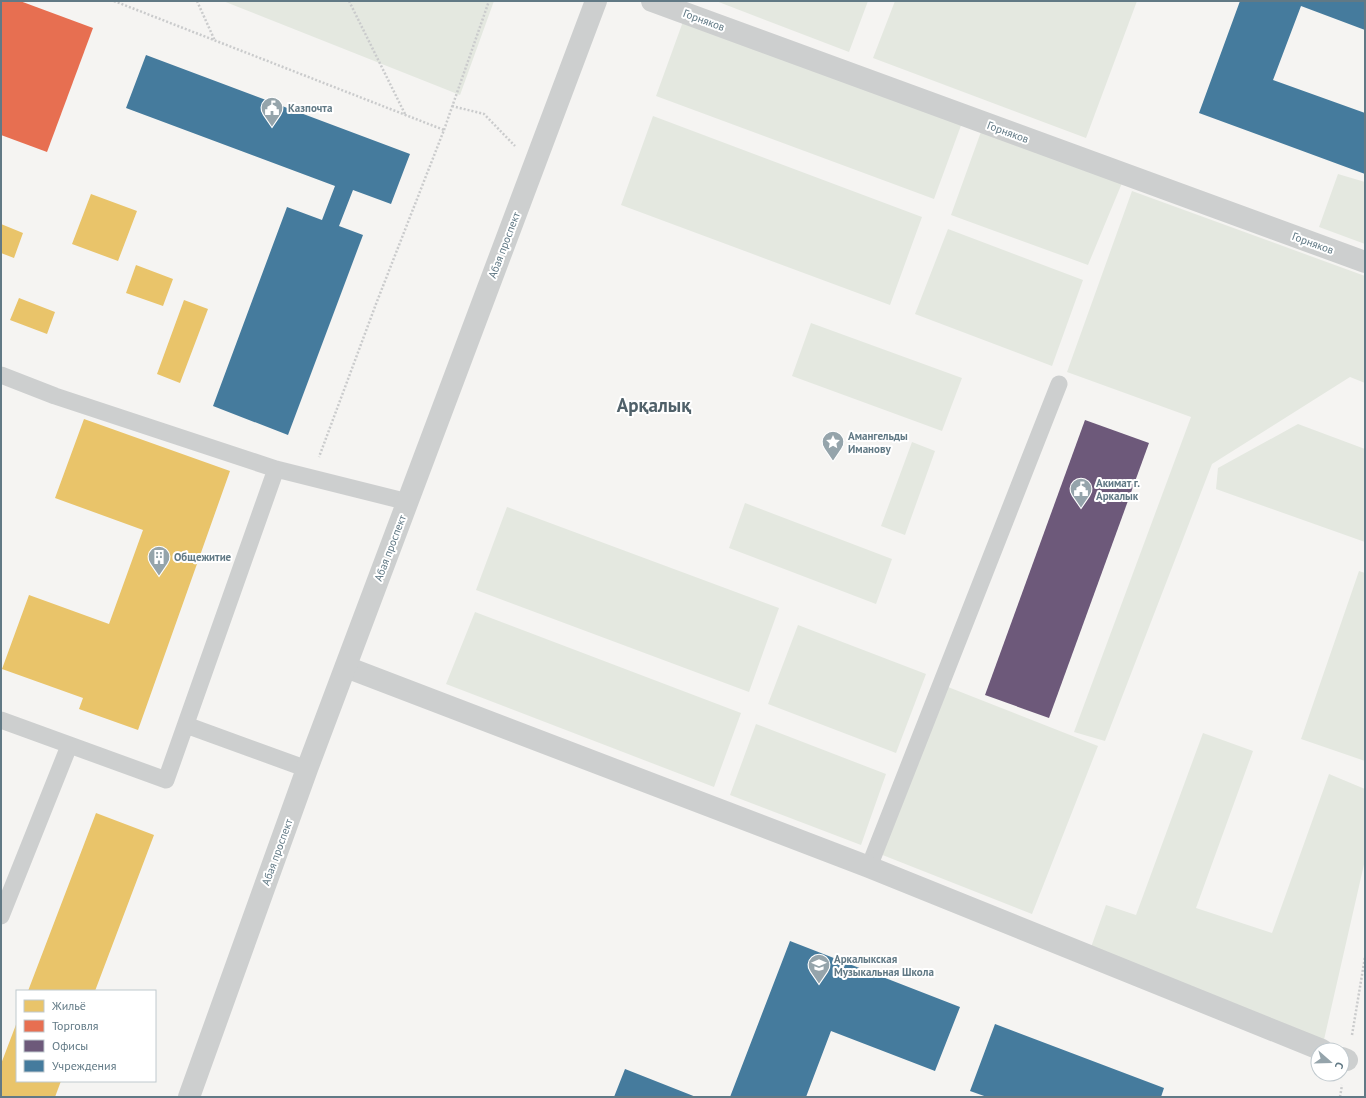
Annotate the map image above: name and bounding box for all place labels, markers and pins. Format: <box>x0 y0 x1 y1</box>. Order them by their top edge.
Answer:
public building icon: Казпочта <box>259 95 285 128</box>
place label: Казпочта <box>288 101 332 115</box>
place icon: Амангельды Иманову <box>820 429 846 462</box>
place label: Амангельды Иманову <box>848 429 908 456</box>
public building icon: Акимат г. Аркалык <box>1068 476 1094 509</box>
place label: Акимат г. Аркалык <box>1096 476 1140 503</box>
building icon: Общежитие <box>146 544 172 577</box>
place label: Общежитие <box>174 550 232 564</box>
school or university icon: Аркалыкская Музыкальная Школа <box>806 952 832 985</box>
place label: Аркалыкская Музыкальная Школа <box>834 952 934 979</box>

